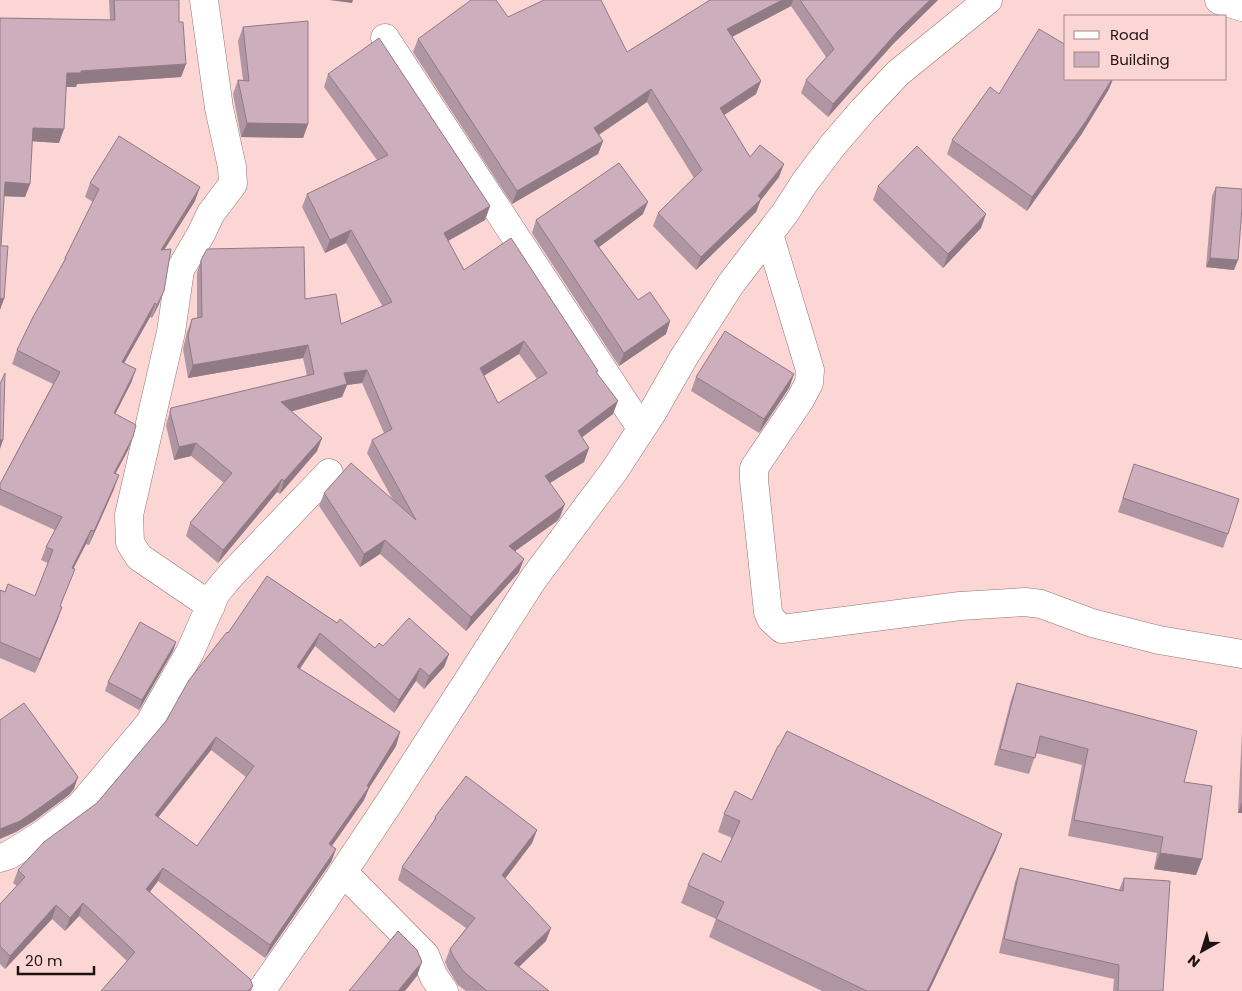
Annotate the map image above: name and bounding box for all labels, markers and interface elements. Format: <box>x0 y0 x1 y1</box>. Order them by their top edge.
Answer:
legend <box>1064 15 1227 80</box>
text: Road <box>1110 24 1149 45</box>
text: Building <box>1110 49 1170 70</box>
north arrow <box>1177 926 1227 976</box>
scale bar <box>18 944 94 976</box>
text: 20 m <box>25 950 63 971</box>
text: N <box>1183 950 1204 972</box>

